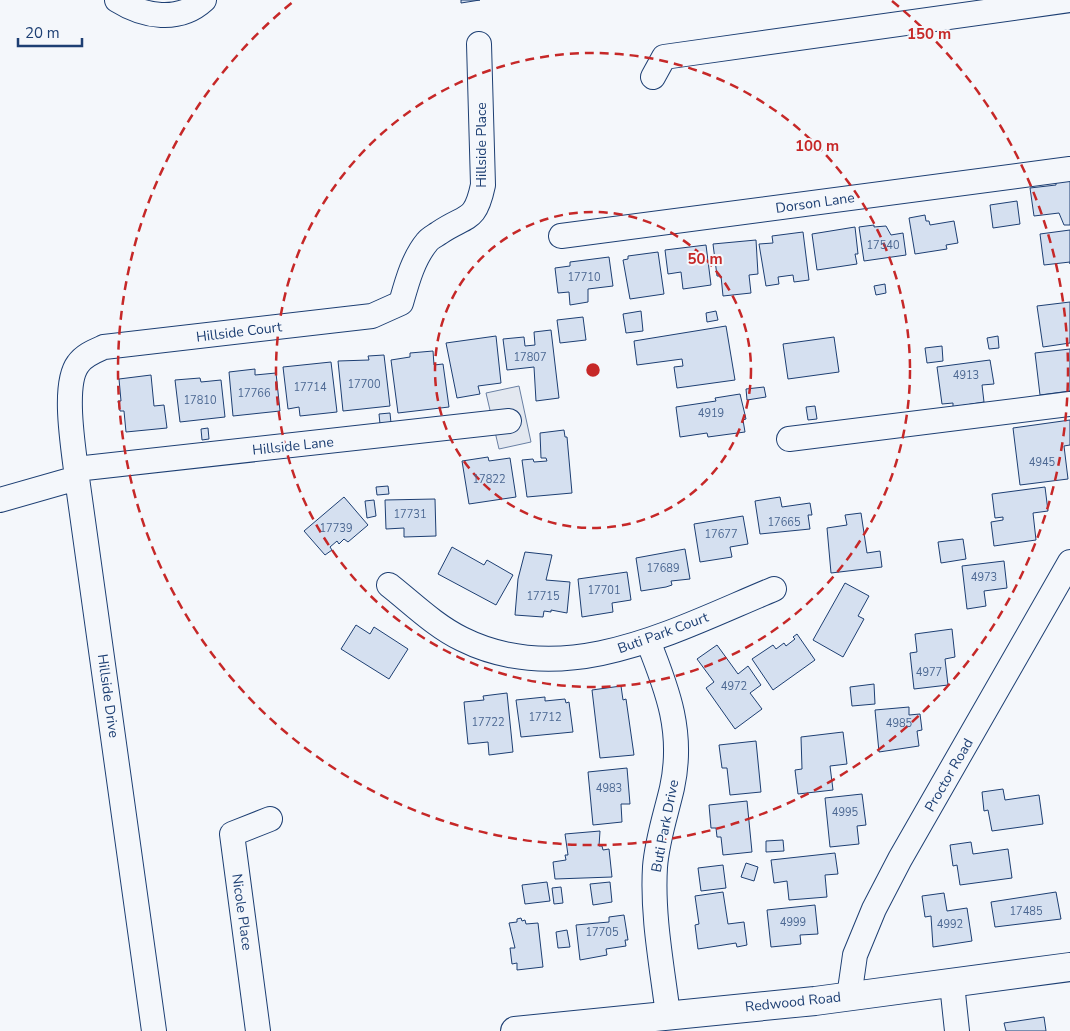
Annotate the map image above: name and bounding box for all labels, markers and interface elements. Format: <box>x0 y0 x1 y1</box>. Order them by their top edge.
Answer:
scale bar <box>18 15 81 47</box>
text: 20 m <box>25 23 60 43</box>
text: 150 m <box>907 24 951 44</box>
street label: Hillside Place <box>472 102 491 188</box>
text: 100 m <box>795 136 839 156</box>
street label: Dorson Lane <box>774 188 856 218</box>
house number: 17540 <box>867 238 900 253</box>
text: 50 m <box>687 249 723 269</box>
house number: 17710 <box>568 270 601 285</box>
street label: Hillside Court <box>195 317 283 347</box>
house number: 17807 <box>514 350 547 365</box>
centre of rings <box>584 361 602 379</box>
house number: 4913 <box>953 368 979 383</box>
house number: 17700 <box>348 377 381 392</box>
house number: 17714 <box>294 380 327 395</box>
house number: 17766 <box>238 386 271 401</box>
house number: 17810 <box>184 393 217 408</box>
house number: 4919 <box>698 406 724 421</box>
street label: Hillside Lane <box>251 432 335 460</box>
house number: 4945 <box>1029 455 1056 470</box>
house number: 17822 <box>473 472 506 487</box>
house number: 17731 <box>394 507 427 522</box>
house number: 17665 <box>768 515 801 530</box>
house number: 17739 <box>320 521 353 536</box>
house number: 17677 <box>705 527 738 542</box>
house number: 17689 <box>647 561 680 576</box>
house number: 4973 <box>971 570 997 585</box>
house number: 17701 <box>588 583 621 598</box>
house number: 17715 <box>527 589 560 604</box>
street label: Buti Park Court <box>615 608 711 658</box>
street label: Hillside Drive <box>93 653 123 739</box>
house number: 4977 <box>916 665 942 680</box>
house number: 4972 <box>721 679 747 694</box>
house number: 17712 <box>529 710 562 725</box>
house number: 17722 <box>472 715 505 730</box>
house number: 4985 <box>886 716 913 731</box>
street label: Proctor Road <box>920 735 978 815</box>
street label: Buti Park Drive <box>647 778 683 874</box>
house number: 4983 <box>596 781 622 796</box>
house number: 4995 <box>832 805 859 820</box>
street label: Nicole Place <box>227 873 257 951</box>
house number: 17485 <box>1010 904 1043 919</box>
house number: 4999 <box>780 915 806 930</box>
house number: 4992 <box>937 917 963 932</box>
house number: 17705 <box>586 925 619 940</box>
street label: Redwood Road <box>744 988 842 1016</box>

